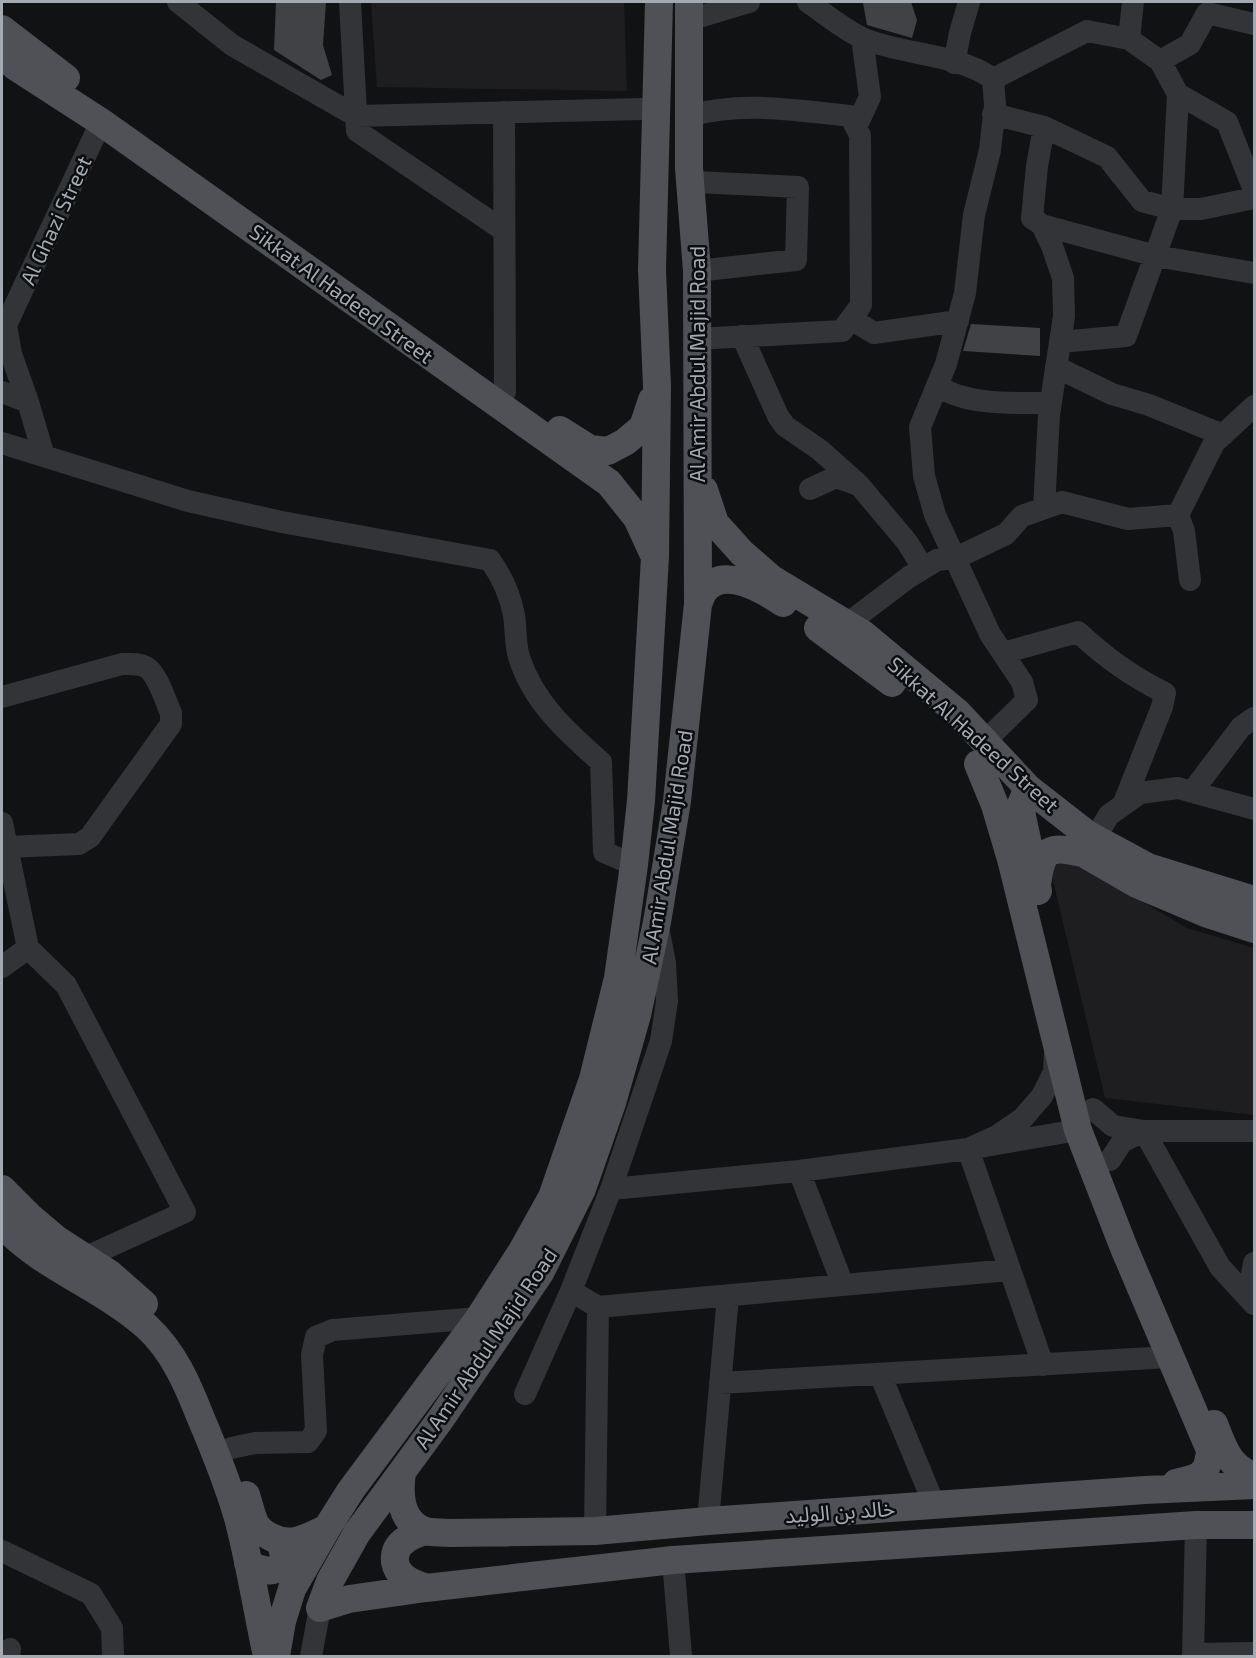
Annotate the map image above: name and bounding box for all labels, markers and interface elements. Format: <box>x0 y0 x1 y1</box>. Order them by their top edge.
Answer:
street label: Al Ghazi Street <box>14 152 96 288</box>
street label: Sikkat Al Hadeed Street <box>245 218 439 368</box>
street label: Al Amir Abdul Majid Road <box>684 246 710 482</box>
street label: Sikkat Al Hadeed Street <box>884 651 1064 817</box>
street label: Al Amir Abdul Majid Road <box>635 728 698 966</box>
street label: Al Amir Abdul Majid Road <box>408 1243 562 1454</box>
street label: خالد بن الوليد <box>784 1495 896 1528</box>

